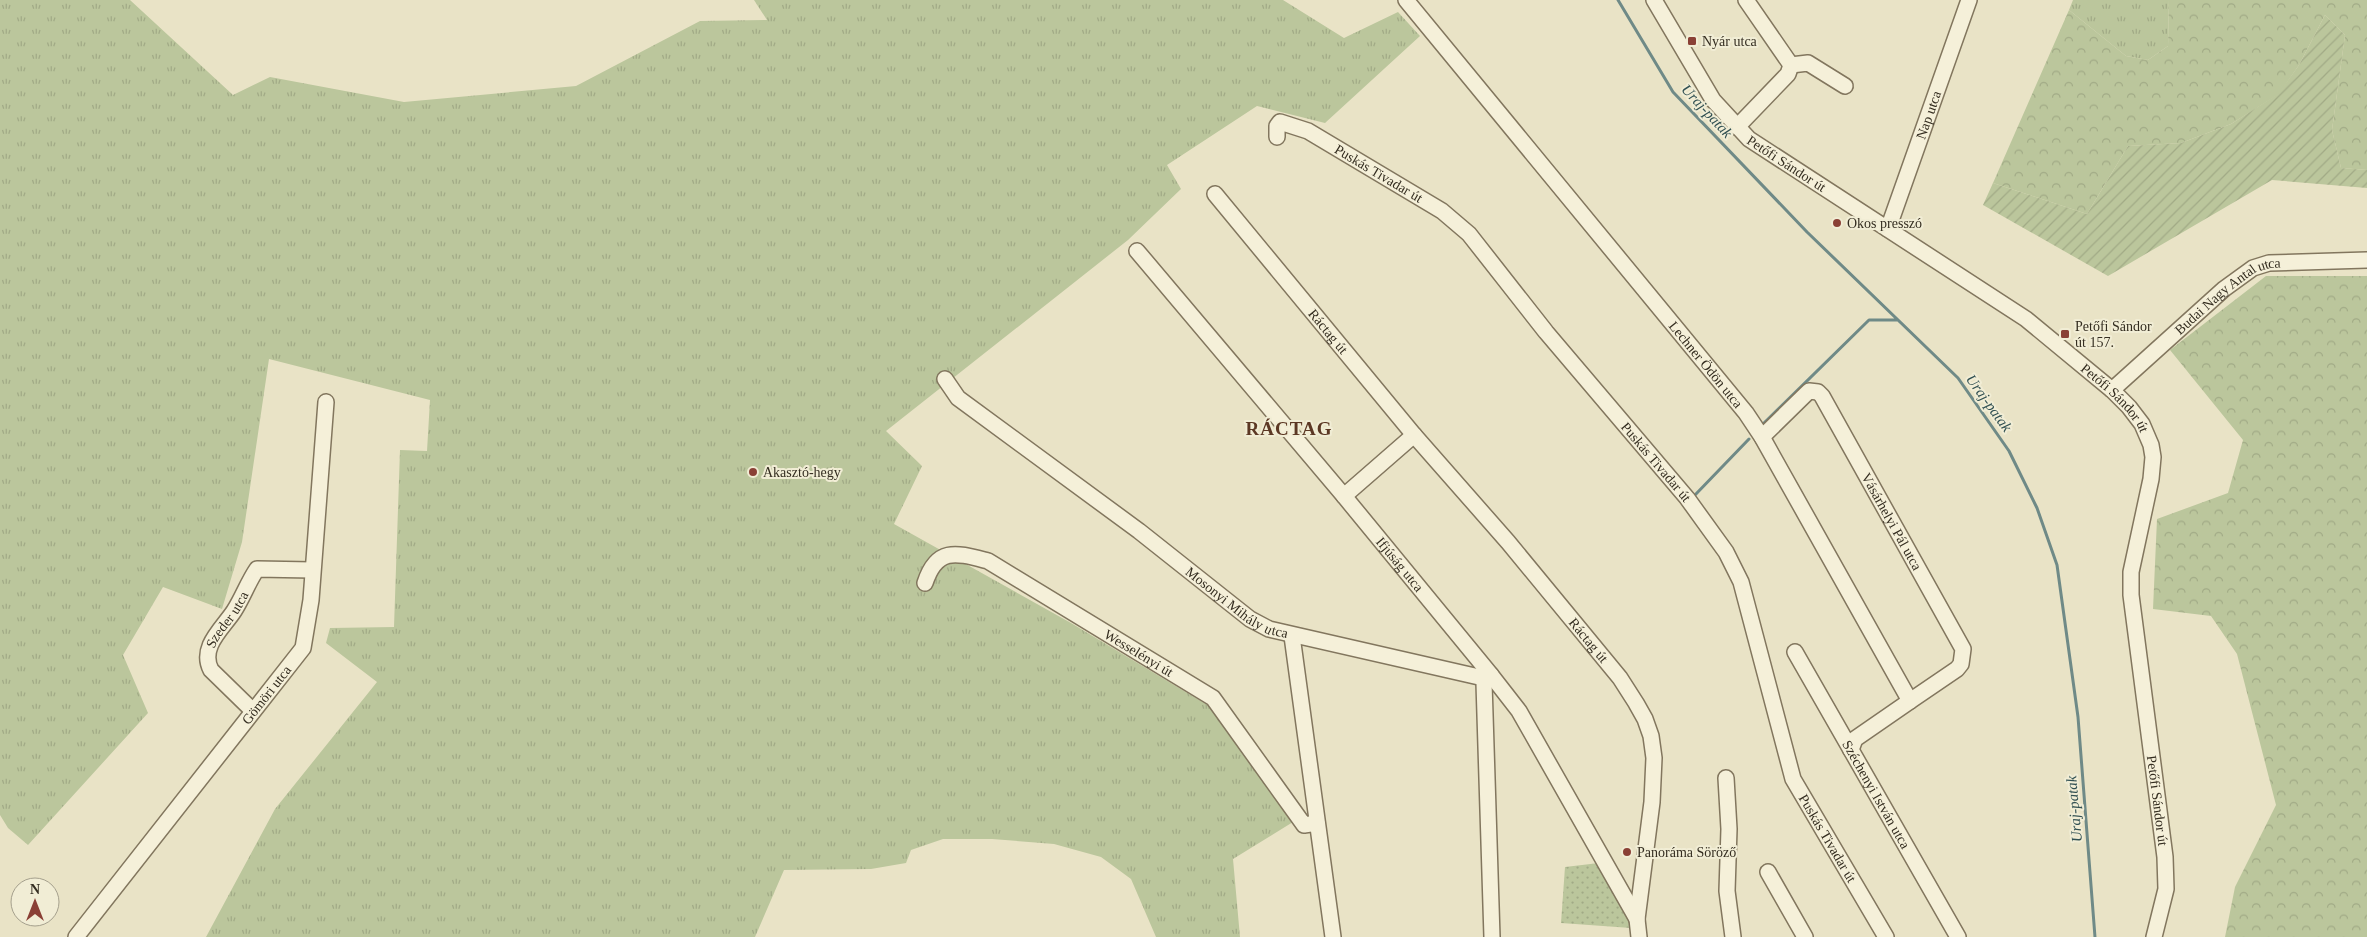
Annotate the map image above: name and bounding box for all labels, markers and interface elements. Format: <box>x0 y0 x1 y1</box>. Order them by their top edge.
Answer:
place label: Nyár utca <box>1702 34 1758 49</box>
marker: Nyár utca <box>1686 35 1698 47</box>
water label: Uraj-patak <box>1678 81 1736 141</box>
street label: Nap utca <box>1913 88 1945 141</box>
street label: Petőfi Sándor út <box>1744 133 1829 195</box>
street label: Puskás Tivadar út <box>1332 142 1425 206</box>
place label: Okos presszó <box>1847 216 1922 231</box>
marker: Okos presszó <box>1831 217 1843 229</box>
street label: Budai Nagy Antal utca <box>2172 256 2282 338</box>
street label: Ráctag út <box>1305 306 1351 357</box>
street label: Lechner Ödön utca <box>1666 319 1746 412</box>
place label: Petőfi Sándor út 157. <box>2075 319 2152 350</box>
marker: Petőfi Sándor út 157. <box>2059 328 2071 340</box>
street label: Petőfi Sándor út <box>2078 361 2152 435</box>
water label: Uraj-patak <box>1963 371 2015 435</box>
district label: RÁCTAG <box>1246 418 1332 439</box>
street label: Puskás Tivadar út <box>1618 419 1694 505</box>
place label: Akasztó-hegy <box>763 465 841 480</box>
marker: Akasztó-hegy <box>747 466 759 478</box>
street label: Vásárhelyi Pál utca <box>1858 470 1925 574</box>
street label: Ifjúság utca <box>1373 534 1427 595</box>
street label: Mosonyi Mihály utca <box>1183 564 1290 641</box>
street label: Szeder utca <box>203 588 252 650</box>
street label: Ráctag út <box>1566 615 1611 666</box>
street label: Wesselényi út <box>1102 627 1176 680</box>
street label: Gömöri utca <box>239 662 295 727</box>
street label: Széchenyi István utca <box>1839 738 1913 852</box>
street label: Petőfi Sándor út <box>2144 755 2170 847</box>
water label: Uraj-patak <box>2063 775 2085 843</box>
street label: Puskás Tivadar út <box>1796 792 1859 885</box>
place label: Panoráma Söröző <box>1637 845 1736 860</box>
marker: Panoráma Söröző <box>1621 846 1633 858</box>
north arrow <box>10 877 60 927</box>
text: N <box>30 882 40 897</box>

